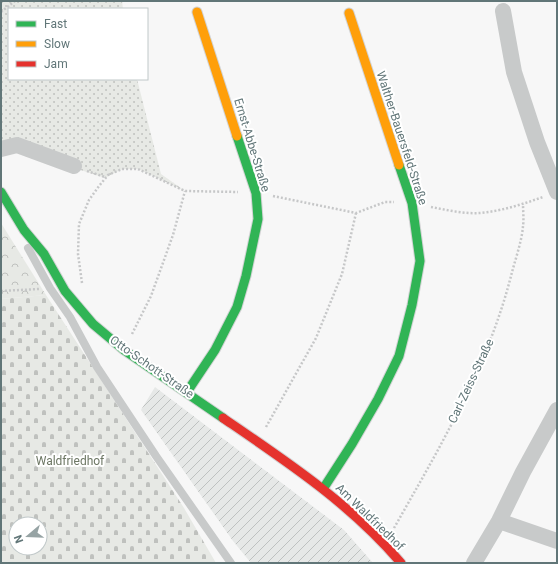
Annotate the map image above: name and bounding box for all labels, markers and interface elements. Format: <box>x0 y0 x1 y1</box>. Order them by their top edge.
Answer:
legend <box>8 8 148 80</box>
text: Fast <box>44 17 67 31</box>
text: Slow <box>44 37 70 51</box>
text: Jam <box>44 57 68 71</box>
street label: Walther-Bauersfeld-Straße <box>374 69 430 207</box>
street label: Ernst-Abbe-Straße <box>231 97 273 193</box>
street label: Otto-Schott-Straße <box>107 333 197 401</box>
street label: Carl-Zeiss-Straße <box>445 337 497 425</box>
park label: Waldfriedhof <box>36 454 105 468</box>
street label: Am Waldfriedhof <box>333 481 408 554</box>
north arrow <box>8 516 48 556</box>
text: N <box>12 533 26 545</box>

